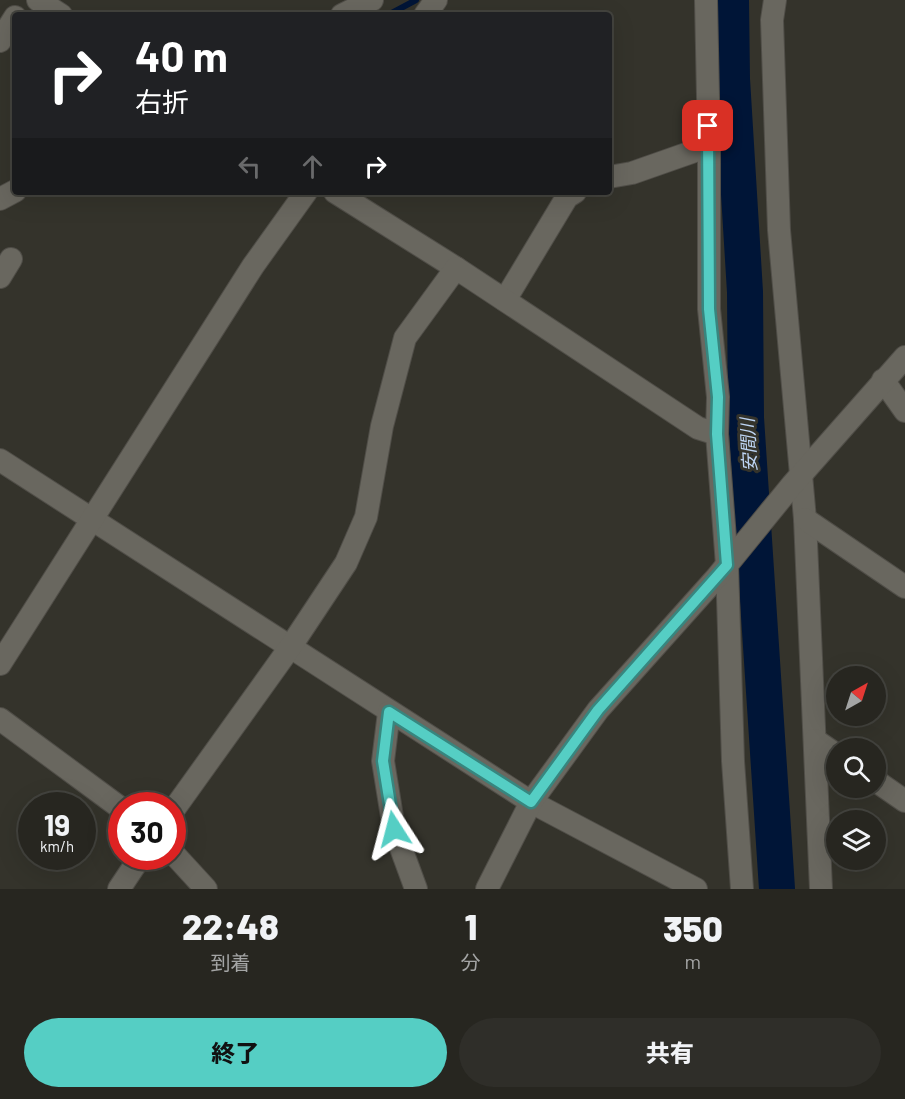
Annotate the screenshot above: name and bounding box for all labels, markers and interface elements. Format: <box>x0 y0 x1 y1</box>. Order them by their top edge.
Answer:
text: 40 m <box>135 30 228 80</box>
icon: right <box>36 36 114 114</box>
text: 右折 <box>135 85 189 117</box>
pin <box>682 100 733 151</box>
icon: arrive <box>691 109 724 142</box>
icon: left <box>233 150 266 183</box>
icon: ahead <box>296 150 329 183</box>
icon: right <box>359 150 392 183</box>
water label: 安間川 <box>735 415 760 473</box>
north arrow <box>826 666 886 726</box>
map controls <box>826 666 886 870</box>
button: search <box>826 738 886 798</box>
speed limit sign: 30 <box>108 792 186 870</box>
position arrow <box>362 797 426 861</box>
text: 19 <box>44 806 70 842</box>
button: layers <box>826 810 886 870</box>
text: km/h <box>40 837 74 855</box>
text: 22:48 <box>182 904 279 947</box>
text: 1 <box>464 904 477 947</box>
text: 350 <box>663 906 723 949</box>
text: m <box>685 949 701 973</box>
text: 到着 <box>210 950 250 974</box>
text: 分 <box>461 950 481 974</box>
button: 終了 <box>24 1018 447 1087</box>
button: 共有 <box>459 1018 881 1087</box>

